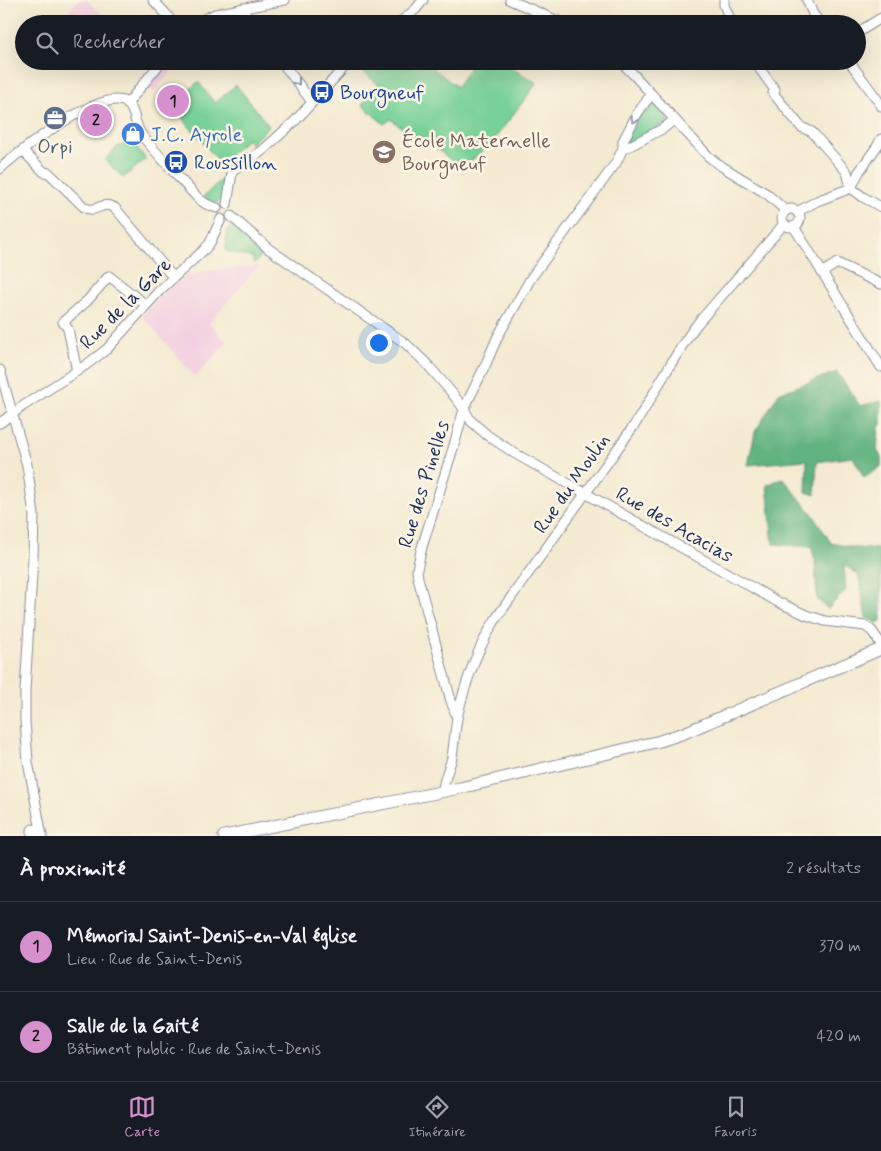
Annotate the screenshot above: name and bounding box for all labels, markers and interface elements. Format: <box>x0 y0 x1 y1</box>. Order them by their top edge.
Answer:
search box <box>15 15 866 70</box>
icon: search <box>33 29 61 57</box>
text: Rechercher <box>73 30 165 55</box>
one-way arrow <box>291 76 299 85</box>
bus stop icon: Bourgneuf <box>309 79 335 105</box>
place label: Bourgneuf <box>340 80 424 108</box>
pin: 1 <box>157 82 189 120</box>
pin: 2 <box>80 101 112 139</box>
office icon: Orpi <box>42 105 68 131</box>
one-way arrow <box>630 115 640 124</box>
shop icon: J.C. Ayrole <box>120 121 146 147</box>
place label: J.C. Ayrole <box>150 122 242 149</box>
place label: École Maternelle Bourgneuf <box>402 128 551 179</box>
place label: Orpi <box>37 134 73 161</box>
school or university icon: École Maternelle Bourgneuf <box>371 139 397 165</box>
bus stop icon: Roussillon <box>163 149 189 175</box>
place label: Roussillon <box>194 150 277 177</box>
street label: Rue de la Gare <box>74 252 178 356</box>
your location <box>366 330 392 356</box>
street label: Rue des Pinelles <box>392 417 457 551</box>
street label: Rue du Moulin <box>528 428 617 539</box>
street label: Rue des Acacias <box>611 481 738 570</box>
text: À proximité <box>20 855 126 883</box>
text: 2 résultats <box>786 858 861 879</box>
text: Mémorial Saint-Denis-en-Val église <box>67 924 357 949</box>
text: 1 <box>32 936 40 957</box>
text: 370 m <box>819 936 861 957</box>
text: Lieu · Rue de Saint-Denis <box>67 949 242 970</box>
text: Salle de la Gaité <box>67 1014 199 1039</box>
text: 2 <box>32 1026 40 1047</box>
text: 420 m <box>817 1026 861 1047</box>
text: Bâtiment public · Rue de Saint-Denis <box>67 1039 321 1060</box>
tab: Carte <box>124 1093 160 1141</box>
tab: Itinéraire <box>408 1093 466 1141</box>
tab: Favoris <box>714 1093 757 1141</box>

